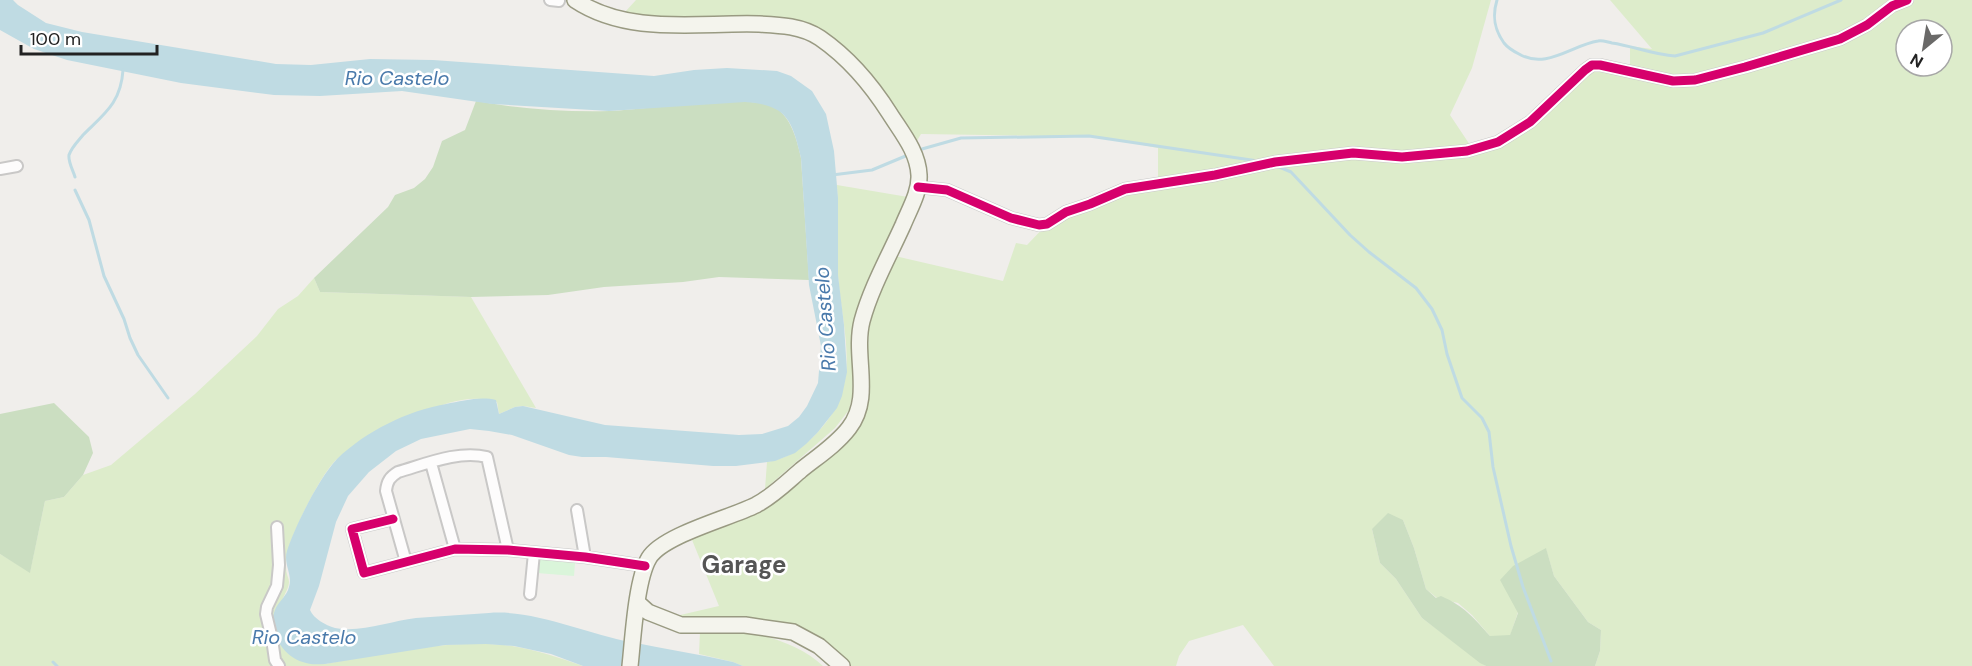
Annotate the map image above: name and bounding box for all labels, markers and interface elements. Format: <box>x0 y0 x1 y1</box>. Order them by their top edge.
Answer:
scale bar <box>21 18 158 56</box>
north arrow <box>1894 18 1954 78</box>
text: 100 m <box>30 27 81 51</box>
text: N <box>1906 49 1927 73</box>
water label: Rio Castelo <box>345 65 449 91</box>
water label: Rio Castelo <box>808 266 842 372</box>
district label: Garage <box>702 549 786 580</box>
water label: Rio Castelo <box>252 624 356 650</box>

